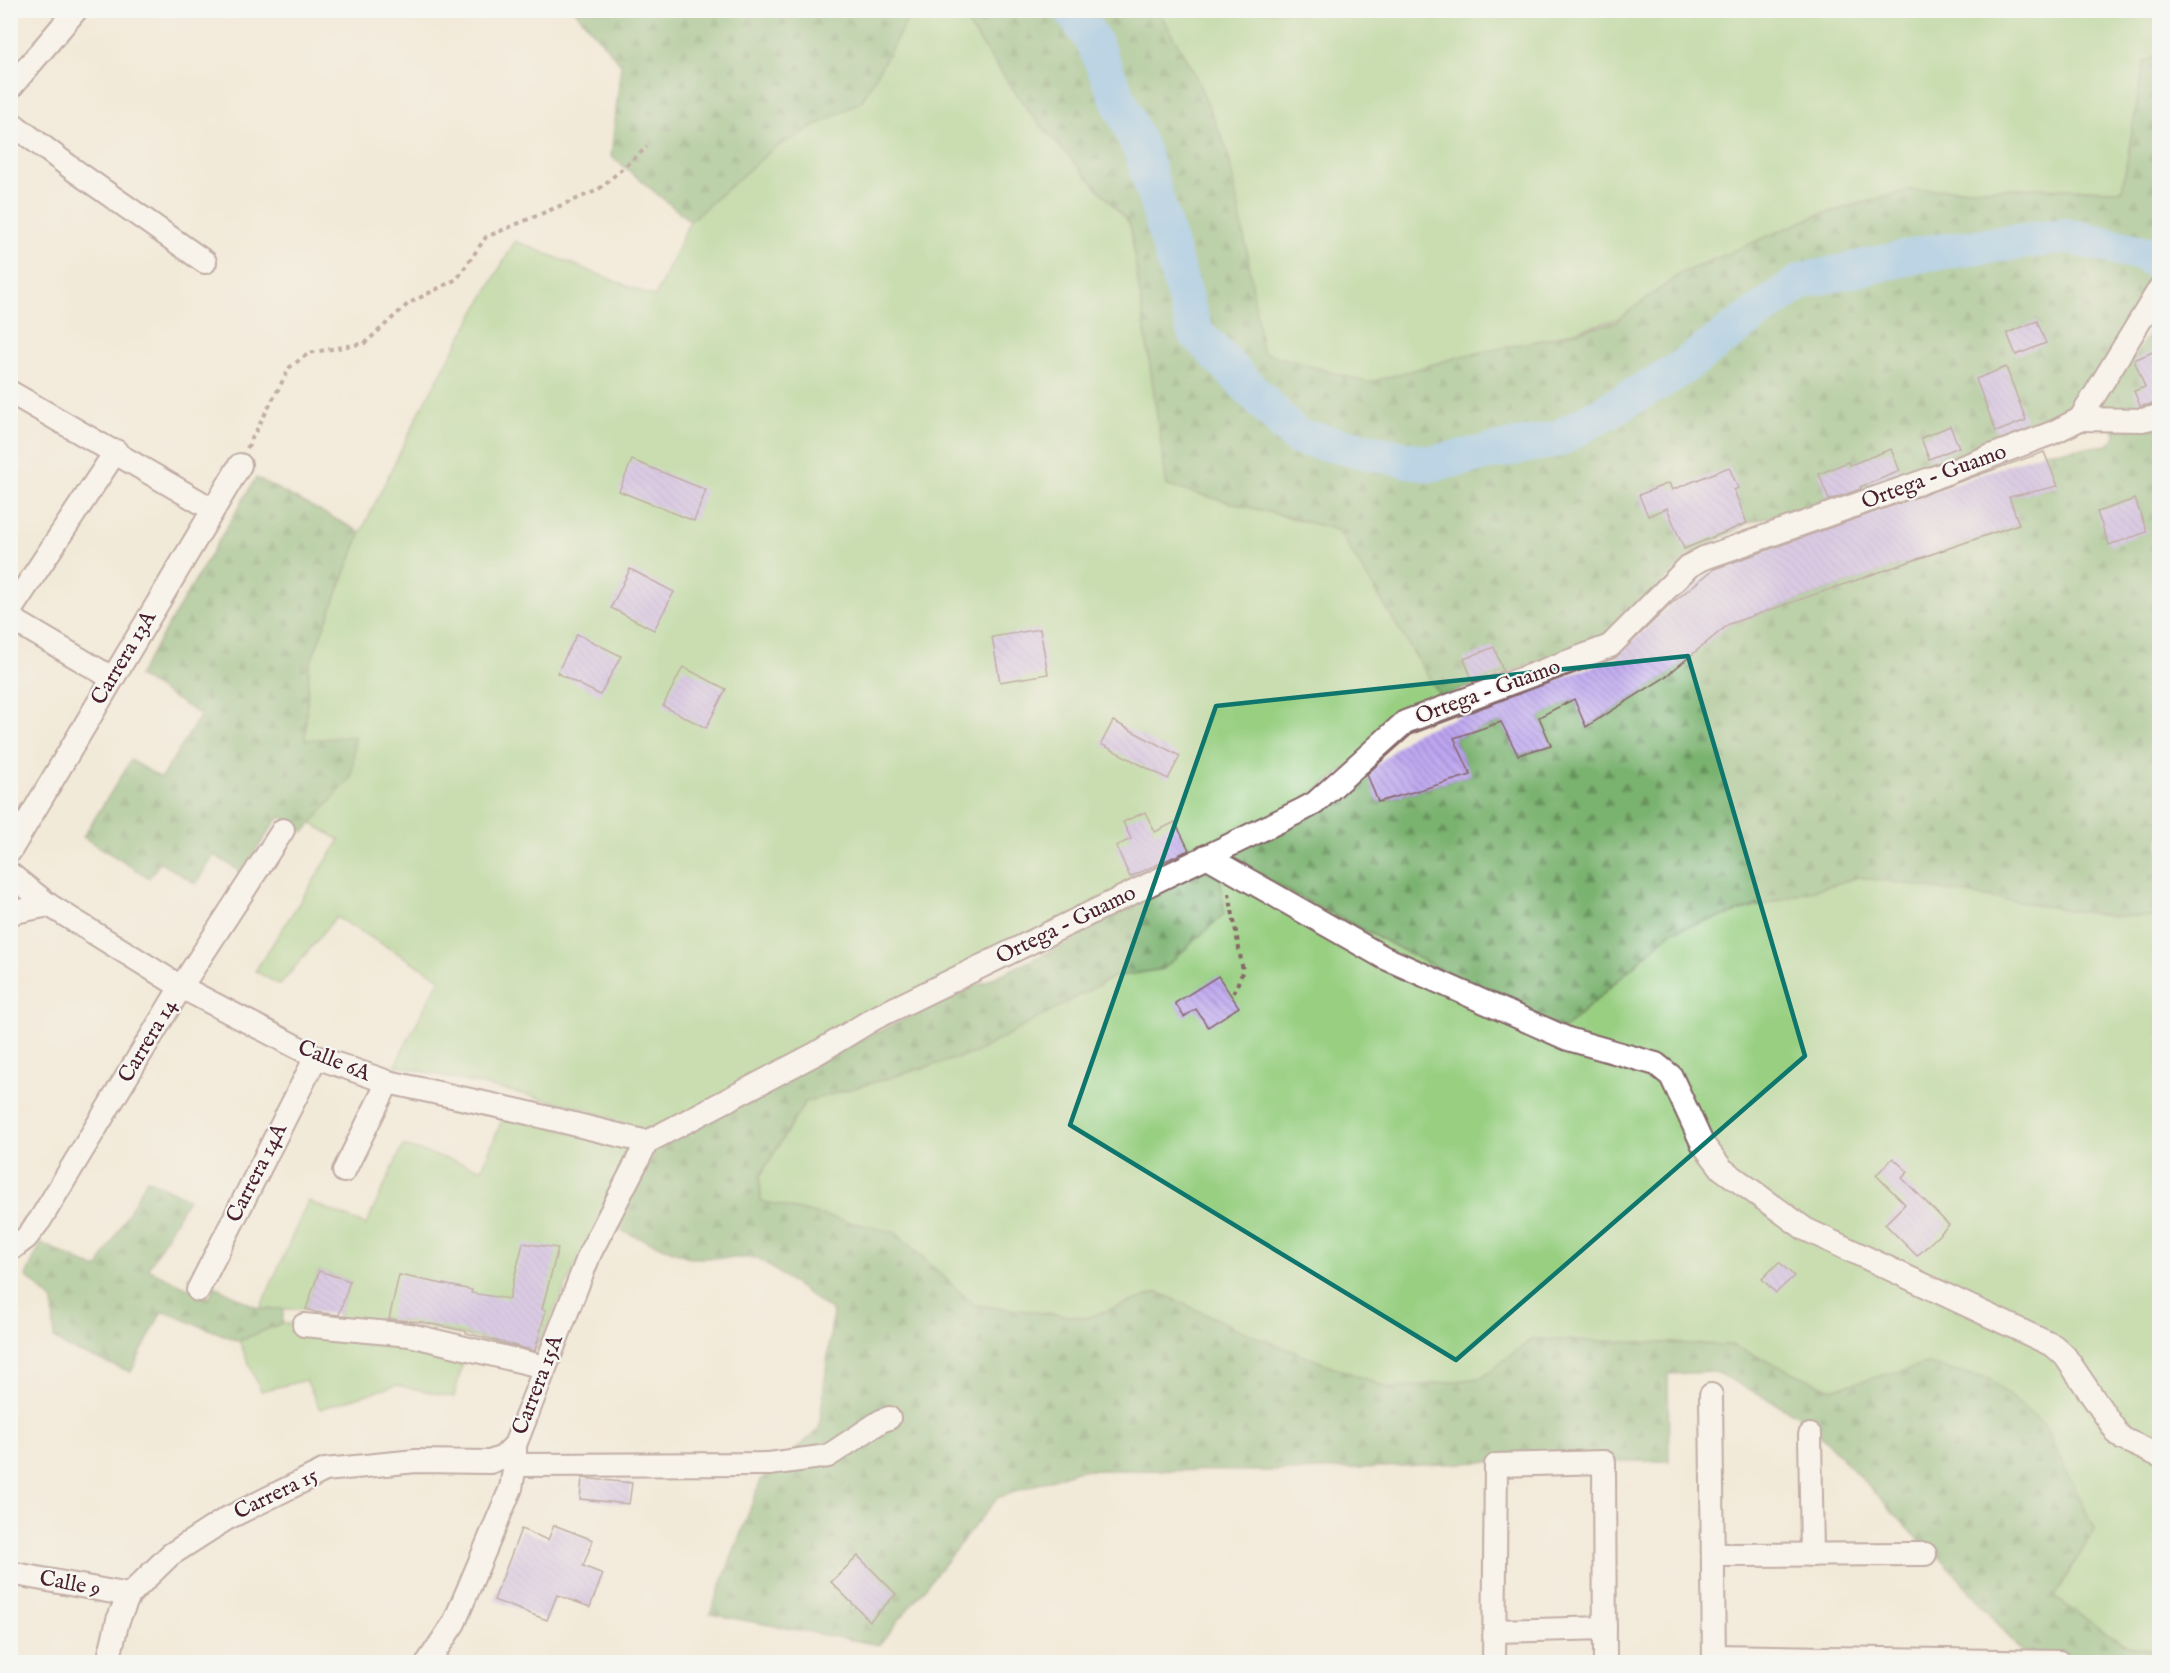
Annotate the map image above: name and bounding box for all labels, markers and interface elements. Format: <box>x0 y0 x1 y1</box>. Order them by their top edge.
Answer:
street label: Ortega - Guamo <box>1858 438 2011 516</box>
street label: Carrera 13A <box>85 605 164 710</box>
street label: Ortega - Guamo <box>1412 653 1565 731</box>
street label: Ortega - Guamo <box>991 879 1141 971</box>
street label: Carrera 14 <box>112 994 184 1088</box>
street label: Calle 6A <box>293 1034 376 1089</box>
street label: Carrera 14A <box>220 1118 294 1227</box>
street label: Carrera 15A <box>506 1330 570 1439</box>
street label: Carrera 15 <box>229 1462 323 1526</box>
street label: Calle 9 <box>37 1564 103 1604</box>

